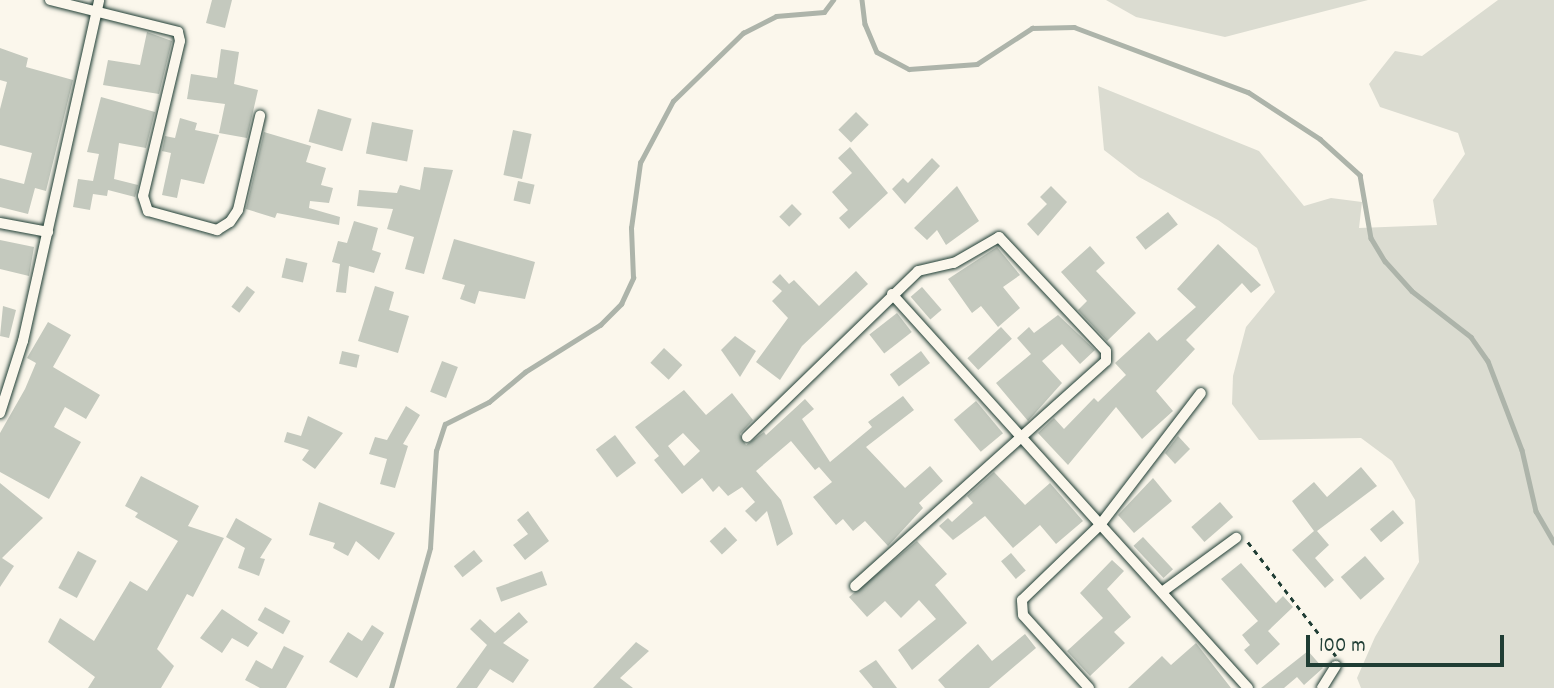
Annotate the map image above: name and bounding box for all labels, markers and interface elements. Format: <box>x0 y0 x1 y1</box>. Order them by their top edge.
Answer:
scale bar <box>1309 622 1507 666</box>
text: 100 m <box>1319 632 1366 662</box>

